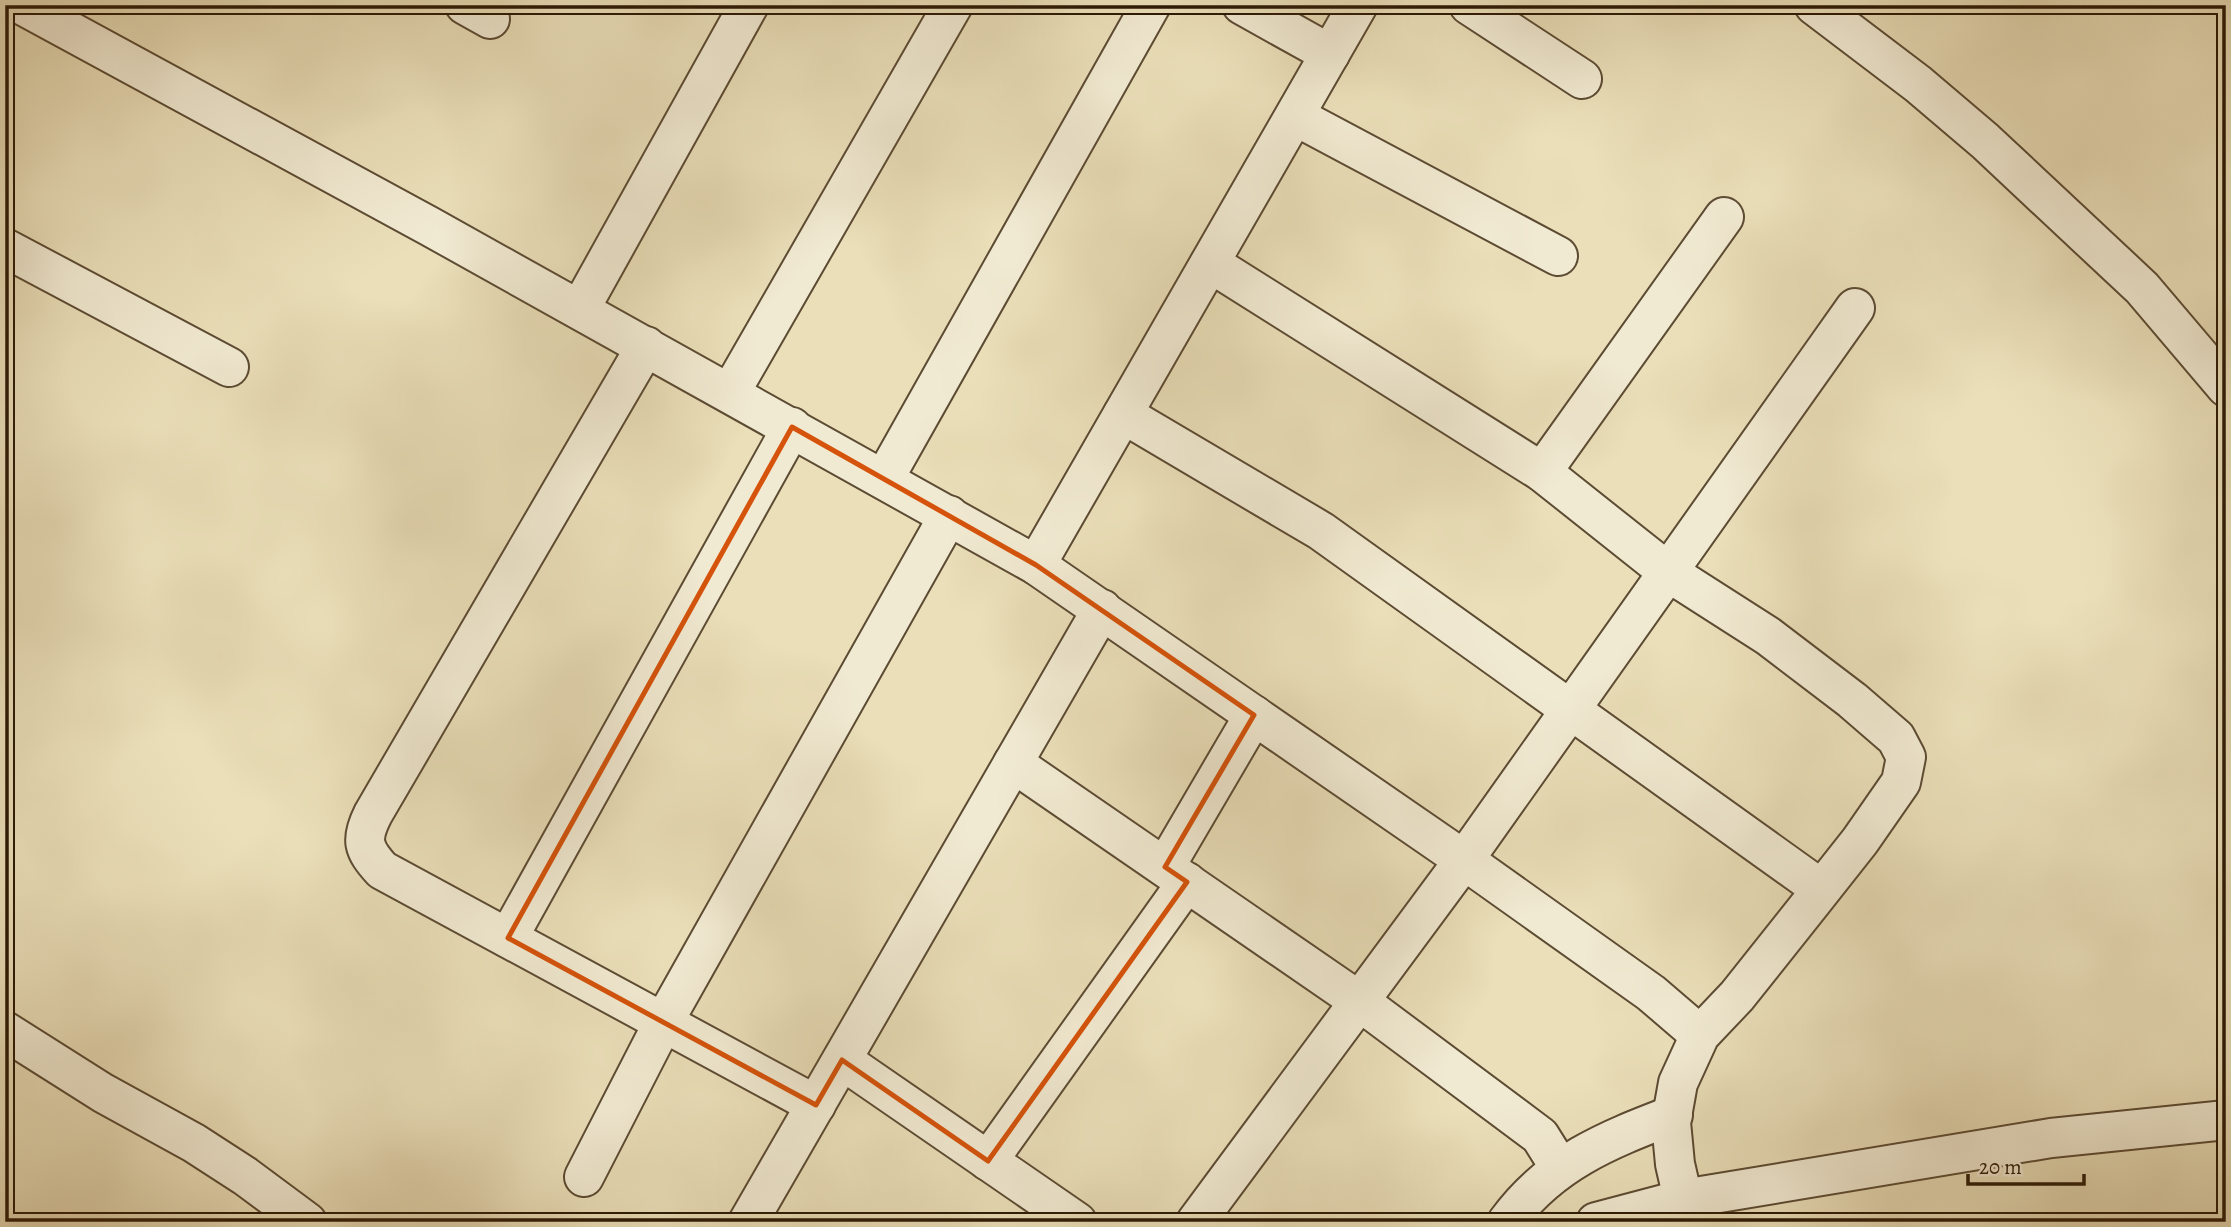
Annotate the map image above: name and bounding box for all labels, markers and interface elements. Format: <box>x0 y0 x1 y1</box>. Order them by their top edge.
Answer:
scale bar <box>1968 1143 2084 1187</box>
text: 20 m <box>1979 1153 2022 1181</box>

